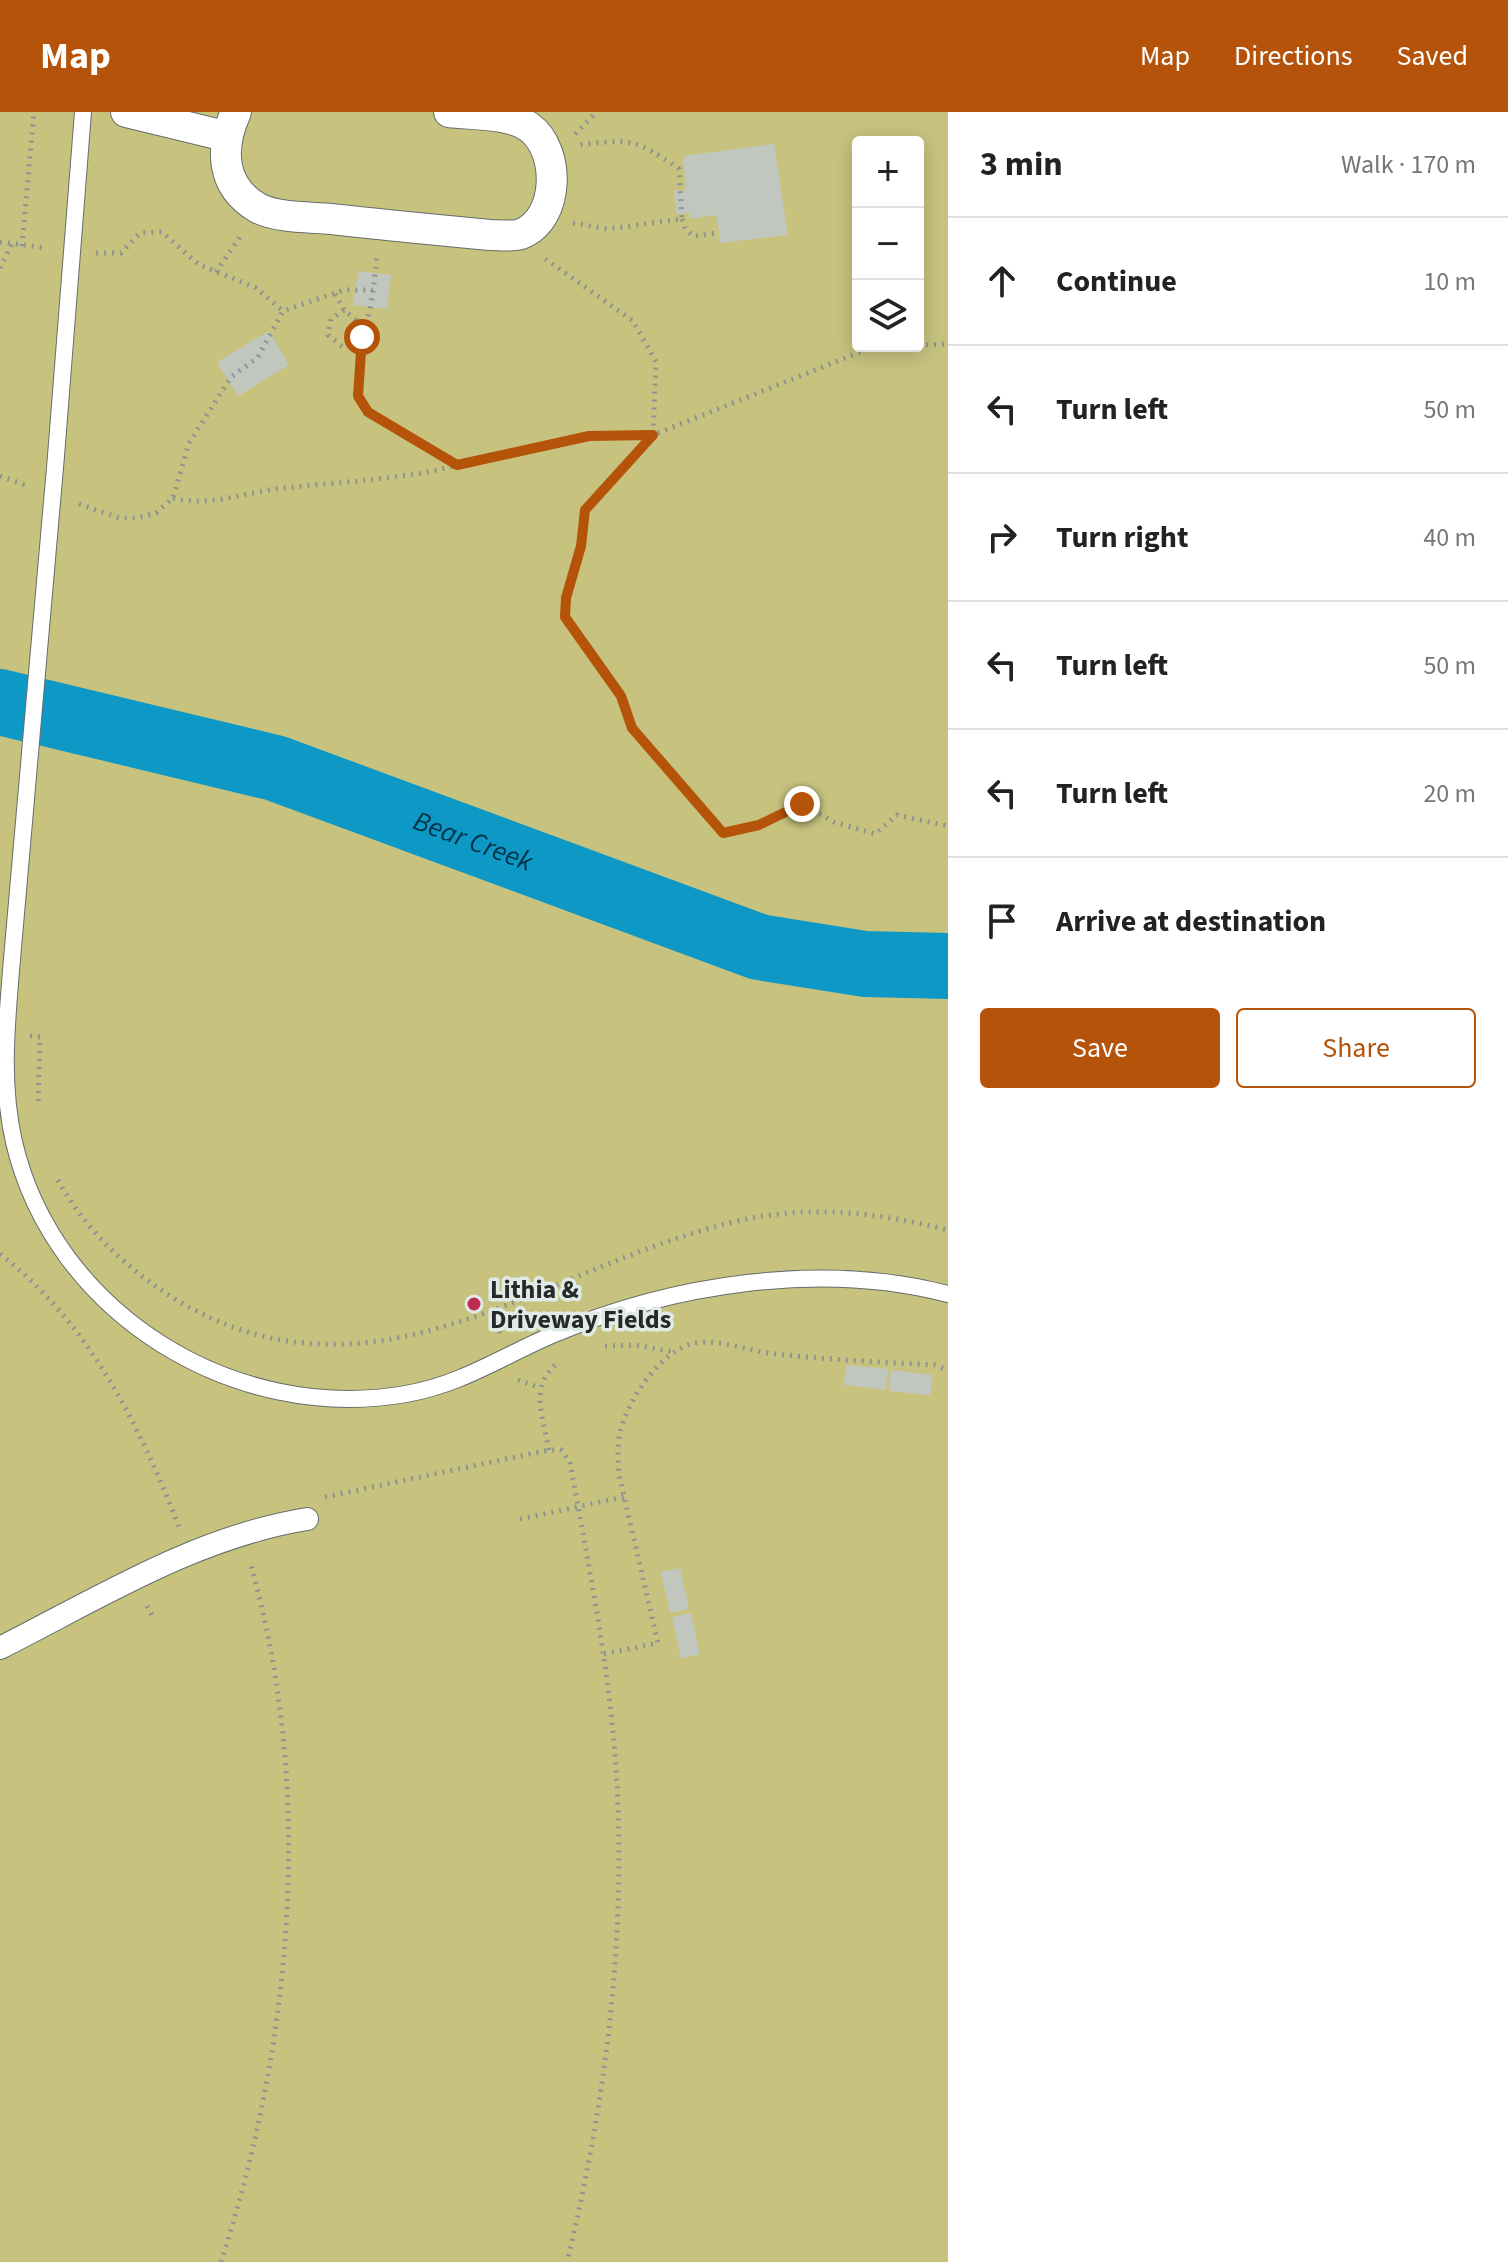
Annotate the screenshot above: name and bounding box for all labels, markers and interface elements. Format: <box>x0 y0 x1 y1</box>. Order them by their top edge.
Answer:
text: Map <box>40 29 111 83</box>
text: Map <box>1140 36 1190 76</box>
text: Directions <box>1234 36 1353 76</box>
text: Saved <box>1397 36 1468 76</box>
map controls <box>852 136 924 352</box>
button: + <box>852 136 924 208</box>
text: 3 min <box>980 140 1063 189</box>
text: Walk · 170 m <box>1341 146 1476 183</box>
button: − <box>852 208 924 280</box>
icon: ahead <box>980 259 1024 303</box>
text: Continue <box>1056 260 1177 303</box>
text: 10 m <box>1423 263 1476 300</box>
button: layers <box>852 280 924 352</box>
route start <box>344 319 380 355</box>
icon: left <box>980 387 1024 431</box>
text: Turn left <box>1056 388 1168 431</box>
text: 50 m <box>1423 391 1476 428</box>
icon: right <box>980 515 1024 559</box>
text: Turn right <box>1056 516 1188 559</box>
text: 40 m <box>1423 519 1476 556</box>
icon: left <box>980 643 1024 687</box>
text: Turn left <box>1056 644 1168 687</box>
text: 50 m <box>1423 647 1476 684</box>
icon: left <box>980 771 1024 815</box>
text: Turn left <box>1056 772 1168 815</box>
text: 20 m <box>1423 775 1476 812</box>
route end <box>784 786 820 822</box>
water label: Bear Creek <box>408 801 539 882</box>
icon: arrive <box>980 899 1024 943</box>
text: Arrive at destination <box>1056 900 1326 943</box>
button: Save <box>980 1008 1220 1088</box>
button: Share <box>1236 1008 1476 1088</box>
place label: Lithia & Driveway Fields <box>490 1271 671 1338</box>
marker: Lithia & Driveway Fields <box>465 1295 483 1313</box>

